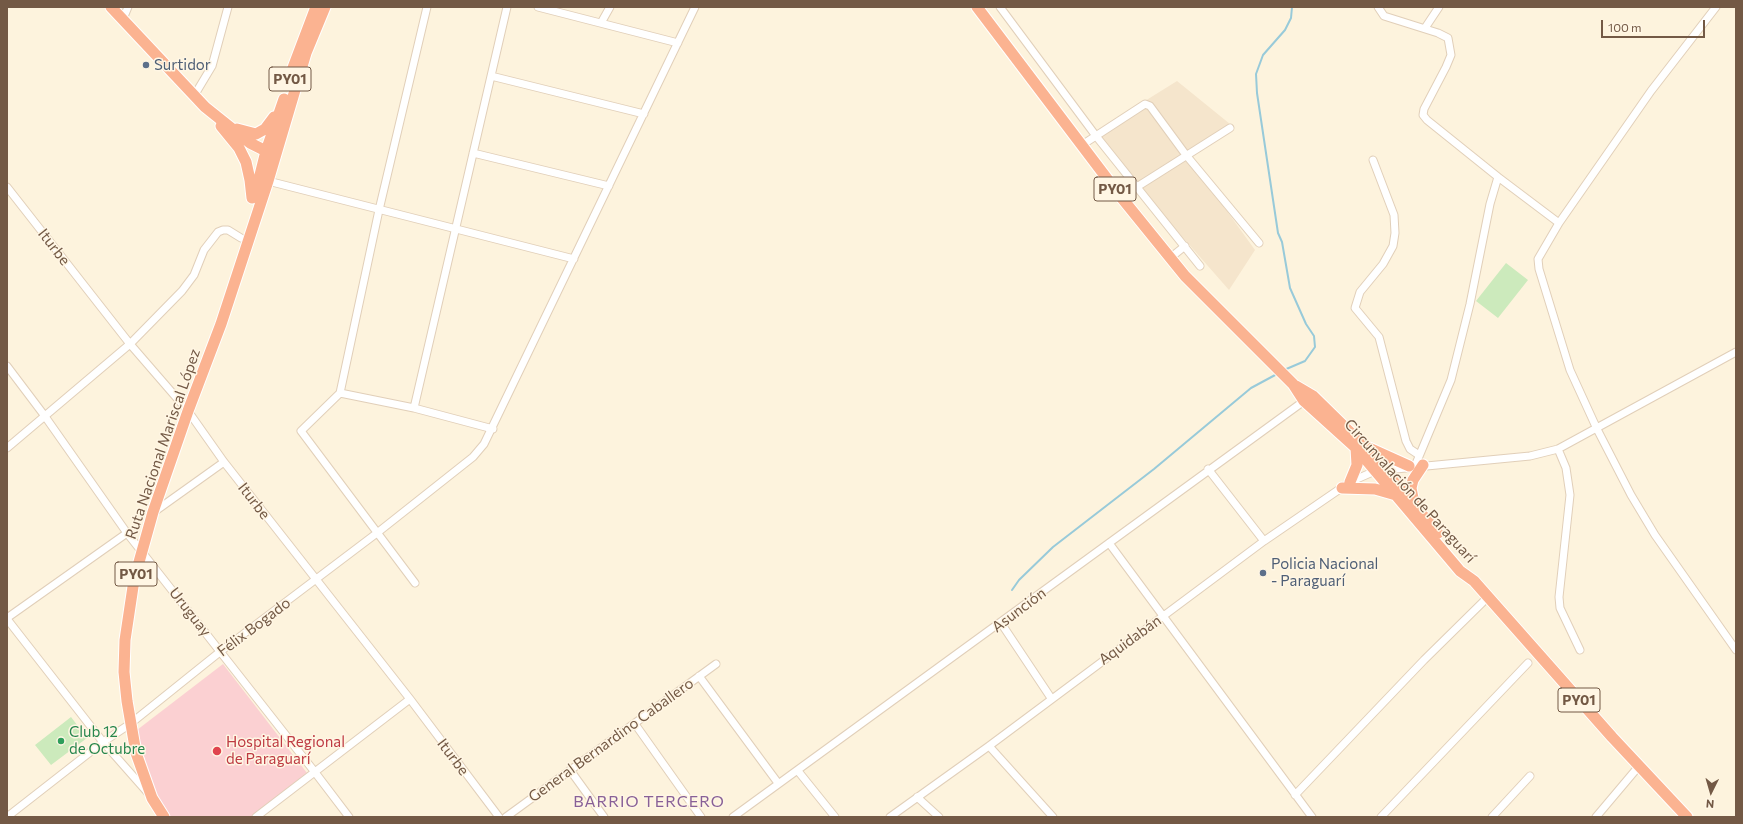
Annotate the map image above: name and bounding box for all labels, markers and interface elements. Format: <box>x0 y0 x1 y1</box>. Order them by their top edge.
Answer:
scale bar <box>1603 12 1707 38</box>
text: 100 m <box>1608 20 1642 34</box>
place label: Surtidor <box>154 56 211 74</box>
marker: Surtidor <box>141 60 151 70</box>
road number: PY01 <box>269 67 311 91</box>
road number: PY01 <box>1094 177 1136 201</box>
street label: Iturbe <box>34 225 74 269</box>
street label: Ruta Nacional Mariscal López <box>122 346 204 542</box>
street label: Circunvalación de Paraguarí <box>1341 415 1479 567</box>
street label: Iturbe <box>234 479 274 523</box>
place label: Policia Nacional - Paraguarí <box>1271 555 1378 590</box>
road number: PY01 <box>115 562 157 586</box>
marker: Policia Nacional - Paraguarí <box>1258 568 1268 578</box>
street label: Uruguay <box>165 584 215 640</box>
street label: Asunción <box>988 584 1050 636</box>
street label: Félix Bogado <box>214 594 294 660</box>
street label: Aquidabán <box>1095 611 1165 669</box>
street label: General Bernardino Caballero <box>525 674 697 806</box>
road number: PY01 <box>1558 688 1600 712</box>
place label: Club 12 de Octubre <box>69 723 145 758</box>
place label: Hospital Regional de Paraguarí <box>226 733 345 768</box>
street label: Iturbe <box>433 735 473 779</box>
marker: Club 12 de Octubre <box>56 736 66 746</box>
marker: Hospital Regional de Paraguarí <box>211 745 223 757</box>
north arrow <box>1691 772 1731 812</box>
district label: BARRIO TERCERO <box>573 792 725 812</box>
text: N <box>1705 798 1715 811</box>

